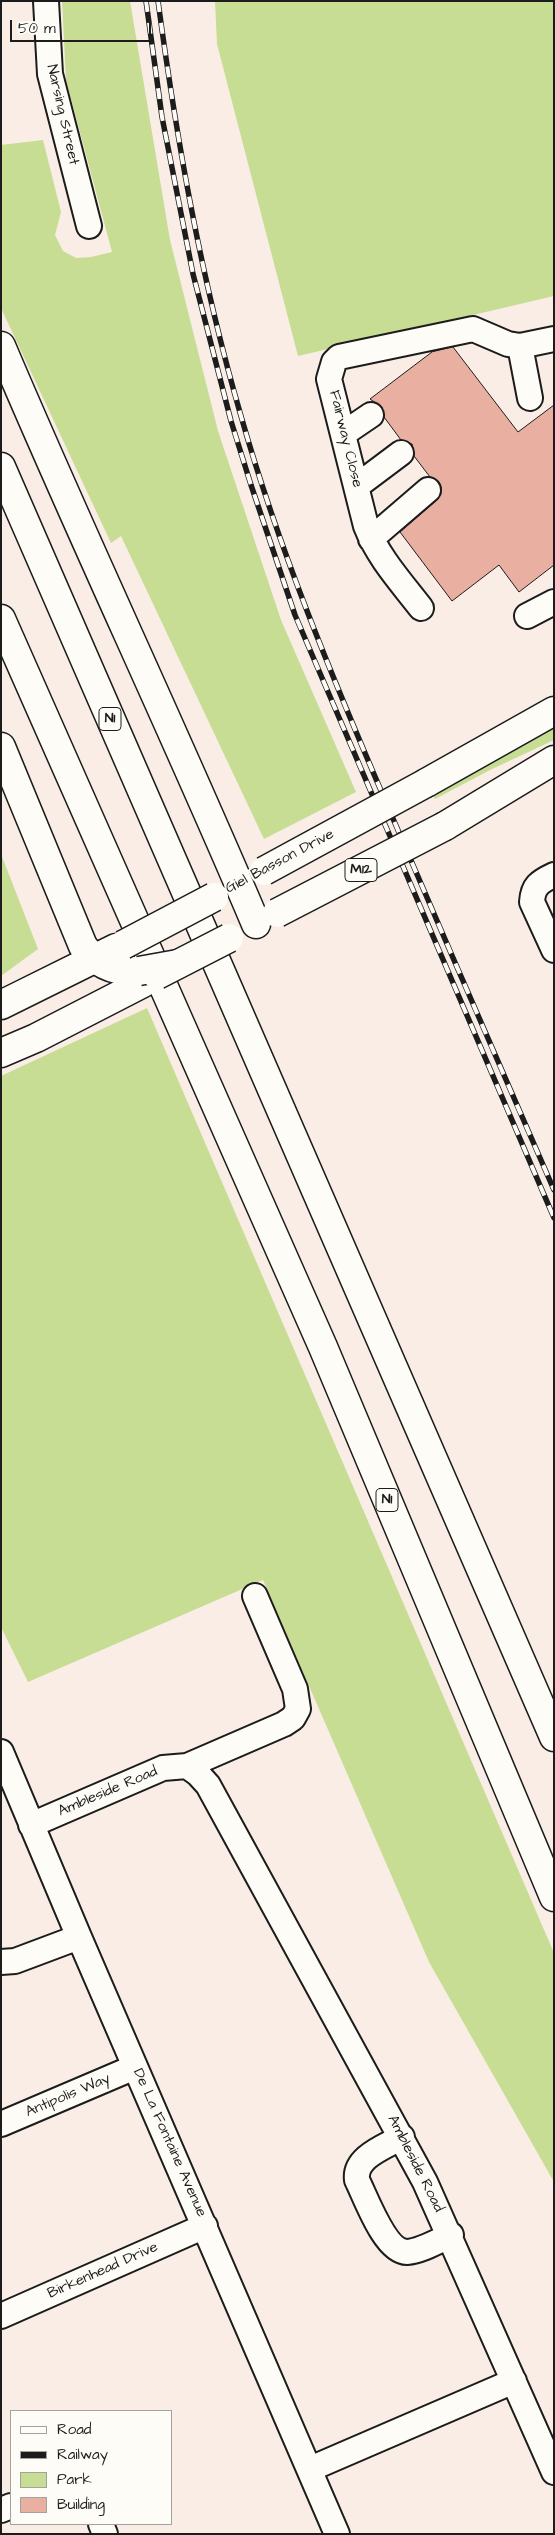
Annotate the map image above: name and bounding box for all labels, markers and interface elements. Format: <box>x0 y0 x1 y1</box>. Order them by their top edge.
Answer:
scale bar <box>12 10 154 42</box>
text: 50 m <box>18 18 56 39</box>
street label: Narsing Street <box>42 63 82 167</box>
street label: Fairway Close <box>324 388 366 490</box>
road number: N1 <box>99 708 121 731</box>
street label: Giel Basson Drive <box>223 826 337 898</box>
road number: M12 <box>345 858 377 882</box>
road number: N1 <box>376 1488 398 1512</box>
street label: Ambleside Road <box>56 1763 160 1821</box>
street label: De La Fontaine Avenue <box>128 2066 210 2220</box>
street label: Antipolis Way <box>23 2070 113 2122</box>
street label: Ambleside Road <box>383 2113 447 2215</box>
street label: Birkenhead Drive <box>45 2239 161 2303</box>
legend <box>10 2410 172 2525</box>
text: Road <box>57 2419 91 2440</box>
text: Railway <box>57 2444 108 2465</box>
text: Park <box>57 2469 92 2490</box>
text: Building <box>57 2494 105 2515</box>

